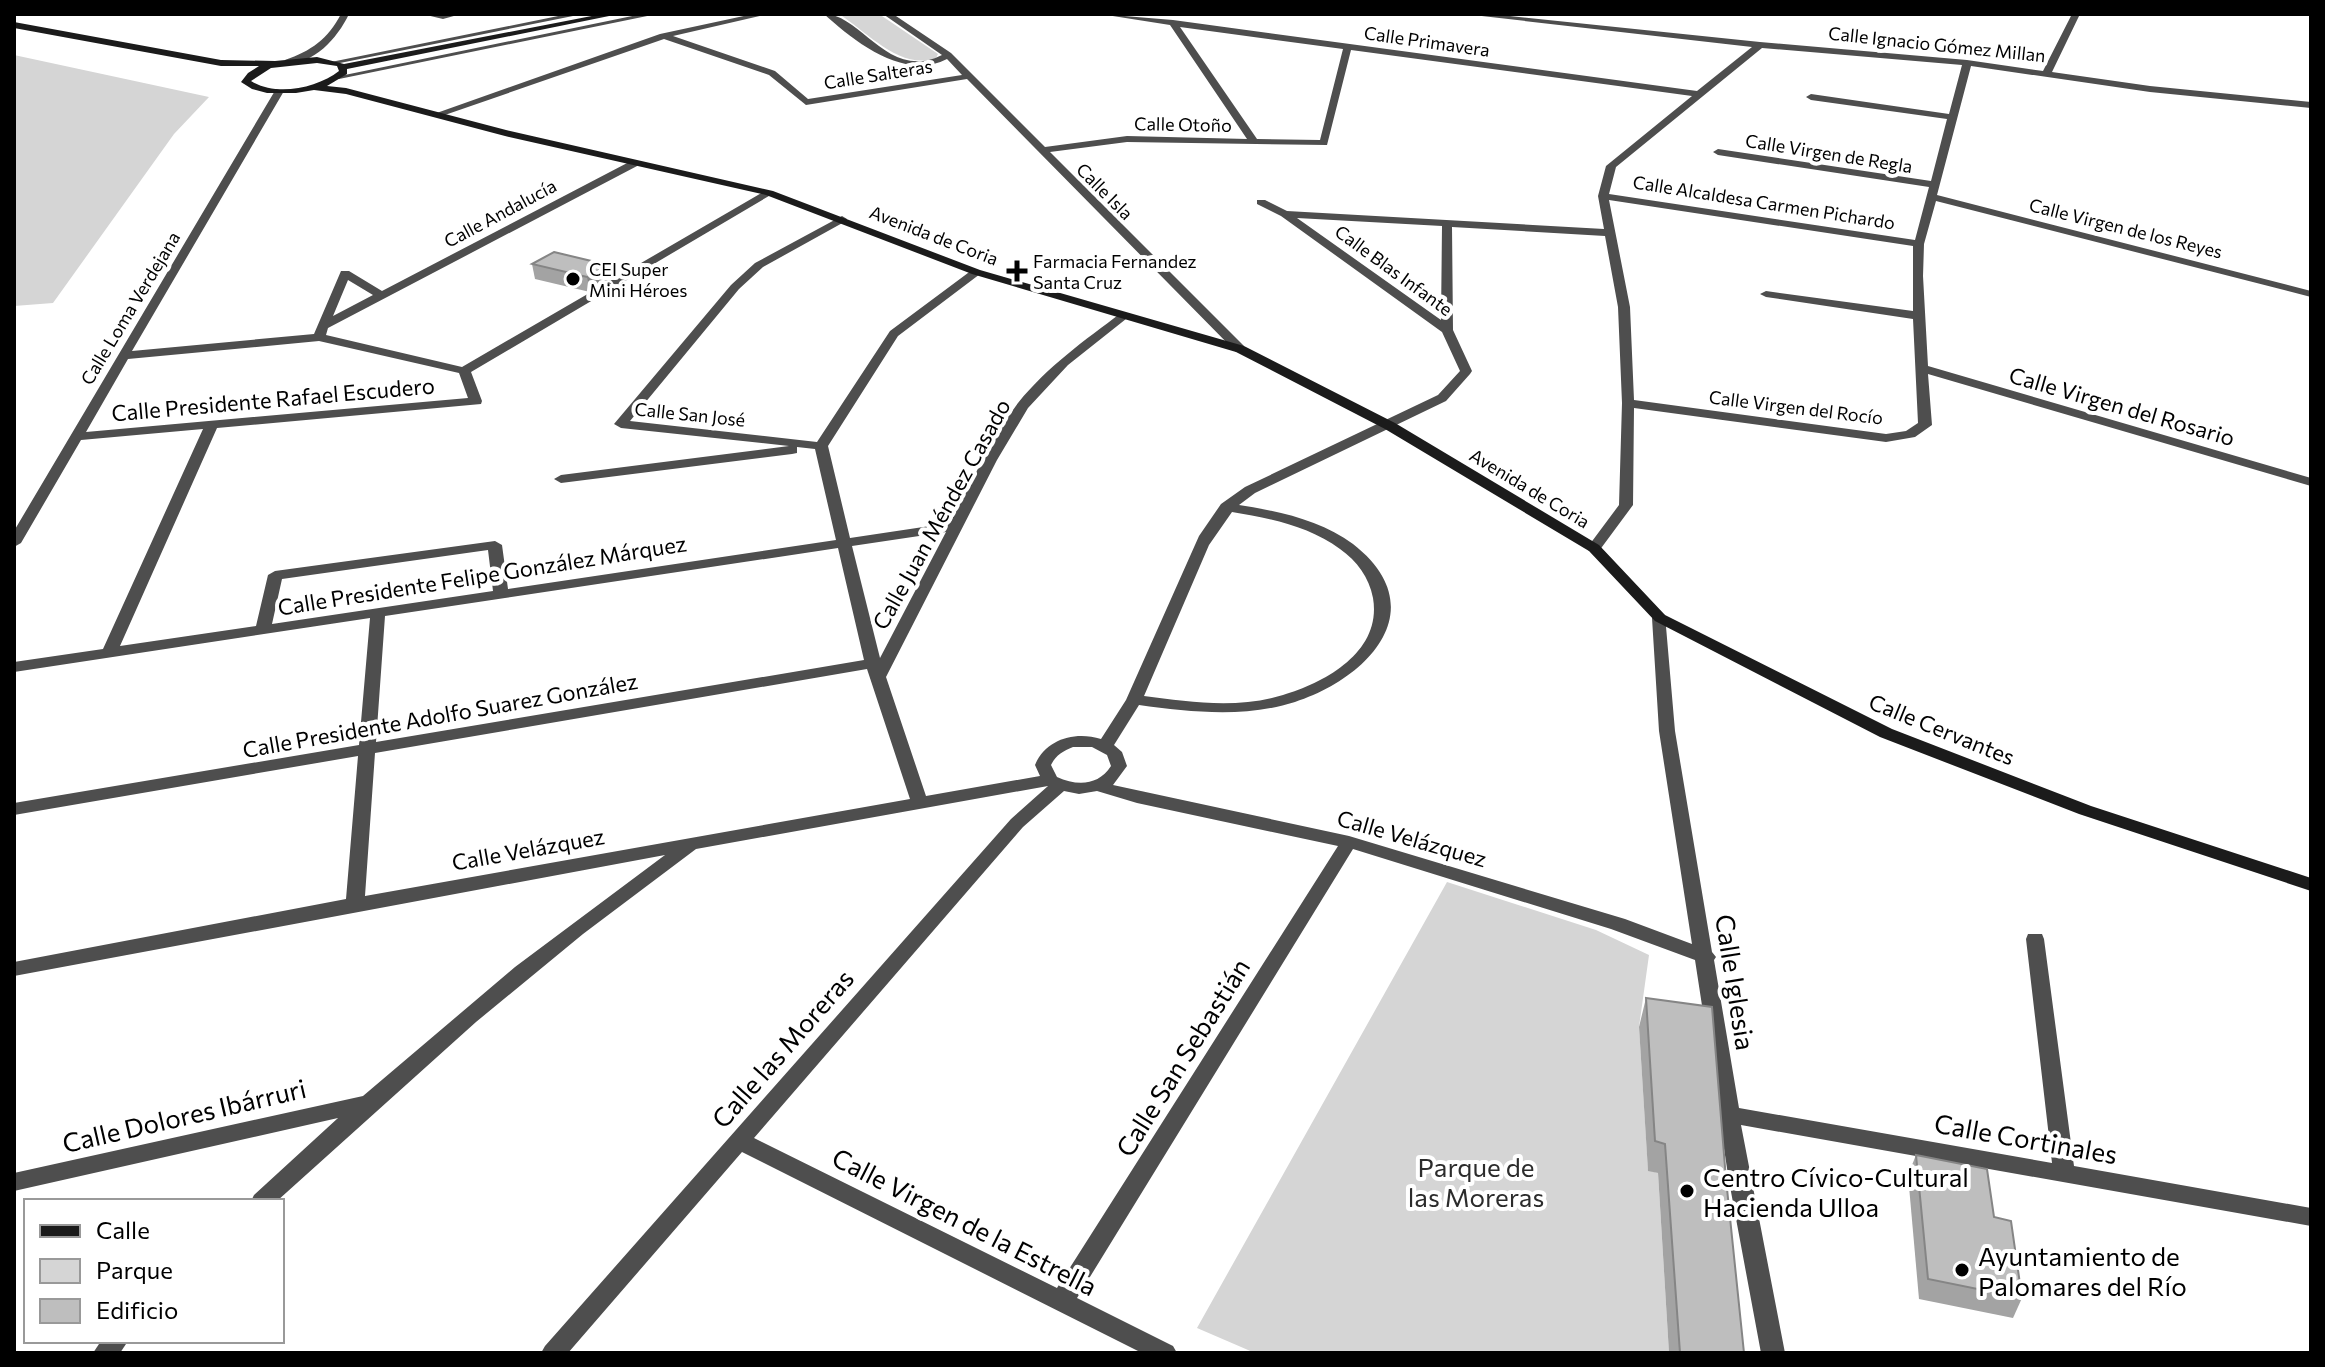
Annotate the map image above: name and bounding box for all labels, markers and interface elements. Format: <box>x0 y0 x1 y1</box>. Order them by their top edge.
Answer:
street label: Calle Primavera <box>1363 21 1491 61</box>
street label: Calle Ignacio Gómez Millan <box>1827 22 2047 66</box>
street label: Calle Salteras <box>822 55 934 93</box>
street label: Calle Otoño <box>1134 112 1232 136</box>
street label: Calle Virgen de Regla <box>1744 129 1914 177</box>
street label: Calle Isla <box>1072 158 1138 224</box>
street label: Calle Alcaldesa Carmen Pichardo <box>1631 170 1897 234</box>
street label: Calle Andalucía <box>440 174 560 252</box>
street label: Calle Virgen de los Reyes <box>2027 193 2225 263</box>
street label: Avenida de Coria <box>867 200 1001 270</box>
street label: Calle Blas Infante <box>1331 220 1457 320</box>
street label: Calle Loma Verdejana <box>76 228 184 388</box>
place label: Farmacia Fernandez Santa Cruz <box>1033 250 1197 293</box>
place label: CEI Super Mini Héroes <box>589 258 688 301</box>
marker: Farmacia Fernandez Santa Cruz <box>1008 262 1026 280</box>
marker: CEI Super Mini Héroes <box>564 270 582 288</box>
street label: Calle Virgen del Rosario <box>2006 361 2238 451</box>
street label: Calle Presidente Rafael Escudero <box>110 371 436 427</box>
street label: Calle Virgen del Rocío <box>1708 385 1884 429</box>
street label: Calle Juan Méndez Casado <box>866 394 1016 634</box>
street label: Calle San José <box>634 397 746 431</box>
street label: Avenida de Coria <box>1466 444 1594 532</box>
street label: Calle Presidente Felipe González Márquez <box>276 529 688 621</box>
street label: Calle Presidente Adolfo Suarez González <box>240 667 640 763</box>
street label: Calle Cervantes <box>1865 688 2019 770</box>
street label: Calle Velázquez <box>1334 804 1490 872</box>
street label: Calle Velázquez <box>450 822 606 876</box>
street label: Calle Iglesia <box>1710 912 1762 1052</box>
street label: Calle San Sebastián <box>1109 952 1255 1162</box>
street label: Calle las Moreras <box>705 962 859 1134</box>
street label: Calle Dolores Ibárruri <box>59 1072 309 1158</box>
street label: Calle Cortinales <box>1932 1107 2120 1169</box>
street label: Calle Virgen de la Estrella <box>828 1141 1102 1301</box>
park label: Parque de las Moreras <box>1408 1151 1544 1212</box>
place label: Centro Cívico-Cultural Hacienda Ulloa <box>1703 1161 1969 1222</box>
marker: Centro Cívico-Cultural Hacienda Ulloa <box>1678 1182 1696 1200</box>
legend <box>24 1199 284 1343</box>
text: Calle <box>96 1215 150 1244</box>
place label: Ayuntamiento de Palomares del Río <box>1978 1240 2187 1301</box>
text: Parque <box>96 1255 173 1284</box>
marker: Ayuntamiento de Palomares del Río <box>1953 1261 1971 1279</box>
text: Edificio <box>96 1295 178 1324</box>

